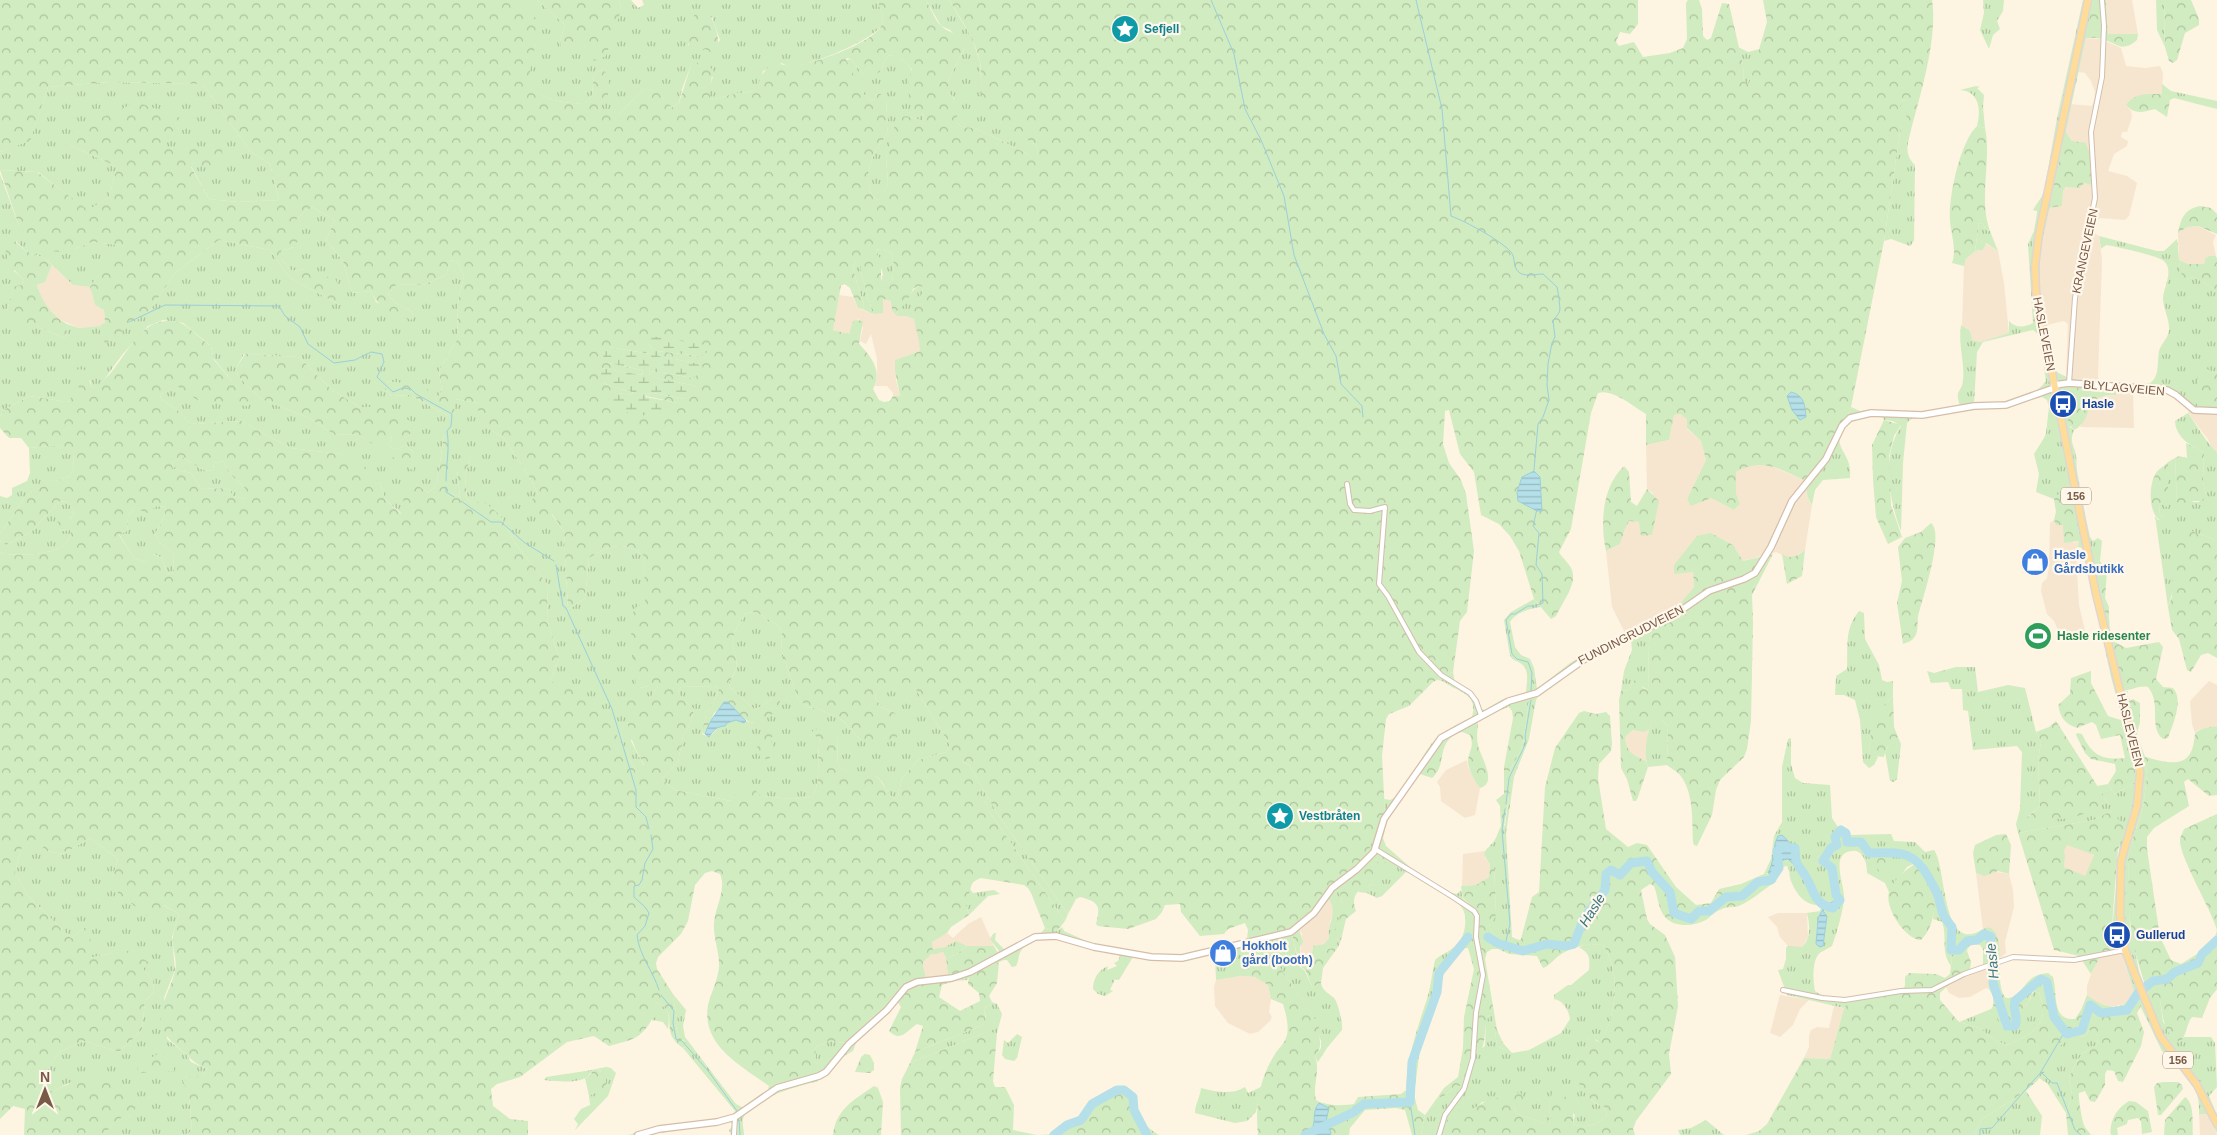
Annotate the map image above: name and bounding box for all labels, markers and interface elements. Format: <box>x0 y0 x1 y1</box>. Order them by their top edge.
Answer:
place icon: Sefjell <box>1110 14 1140 44</box>
place label: Sefjell <box>1144 22 1179 36</box>
street label: KRANGEVEIEN <box>2069 207 2101 295</box>
street label: HASLEVEIEN <box>2030 296 2058 372</box>
street label: BLYLAGVEIEN <box>2083 377 2165 399</box>
bus stop icon: Hasle <box>2048 389 2078 419</box>
place label: Hasle <box>2082 397 2114 411</box>
road number: 156 <box>2061 488 2091 504</box>
shop icon: Hasle Gårdsbutikk <box>2020 547 2050 577</box>
place label: Hasle Gårdsbutikk <box>2054 548 2124 576</box>
street label: FUNDINGRUDVEIEN <box>1576 602 1686 668</box>
sports icon: Hasle ridesenter <box>2023 621 2053 651</box>
place label: Hasle ridesenter <box>2057 629 2151 643</box>
street label: HASLEVEIEN <box>2114 692 2146 768</box>
place icon: Vestbråten <box>1265 801 1295 831</box>
place label: Vestbråten <box>1299 809 1360 823</box>
water label: Hasle <box>1576 890 1608 929</box>
bus stop icon: Gullerud <box>2102 920 2132 950</box>
place label: Gullerud <box>2136 928 2185 942</box>
shop icon: Hokholt gård (booth) <box>1208 938 1238 968</box>
place label: Hokholt gård (booth) <box>1242 939 1313 967</box>
water label: Hasle <box>1982 942 2002 980</box>
road number: 156 <box>2163 1052 2193 1068</box>
north arrow <box>20 1065 70 1115</box>
text: N <box>40 1069 50 1085</box>

